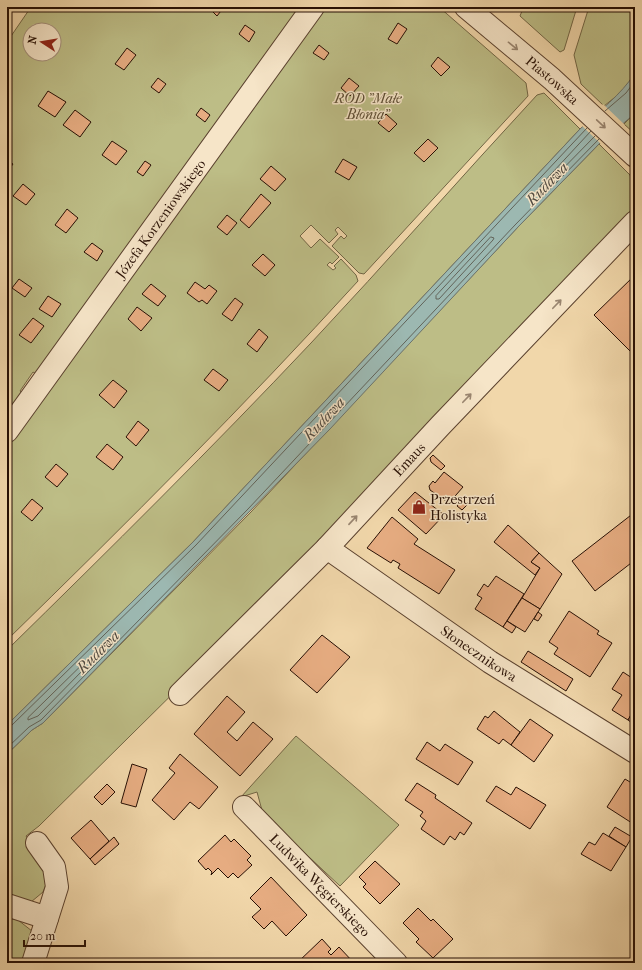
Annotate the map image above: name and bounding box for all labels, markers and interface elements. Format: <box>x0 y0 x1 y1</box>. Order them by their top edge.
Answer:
north arrow <box>22 22 62 62</box>
text: N <box>25 34 40 45</box>
one-way arrow <box>507 42 518 51</box>
street label: Piastowska <box>522 52 583 108</box>
park label: ROD "Małe Błonia" <box>333 90 402 123</box>
one-way arrow <box>596 120 606 129</box>
street label: Józefa Korzeniowskiego <box>111 156 209 282</box>
water label: Rudawa <box>521 159 572 210</box>
one-way arrow <box>552 299 562 309</box>
water label: Rudawa <box>299 393 349 445</box>
one-way arrow <box>462 393 472 403</box>
street label: Emaus <box>389 439 429 480</box>
place label: Przestrzeń Holistyka <box>430 491 495 524</box>
shop icon: Przestrzeń Holistyka <box>411 499 427 515</box>
one-way arrow <box>349 514 358 525</box>
street label: Słonecznikowa <box>438 622 521 685</box>
water label: Rudawa <box>72 627 123 678</box>
street label: Ludwika Węgierskiego <box>266 830 374 940</box>
scale bar <box>24 922 85 948</box>
text: 20 m <box>30 929 55 943</box>

